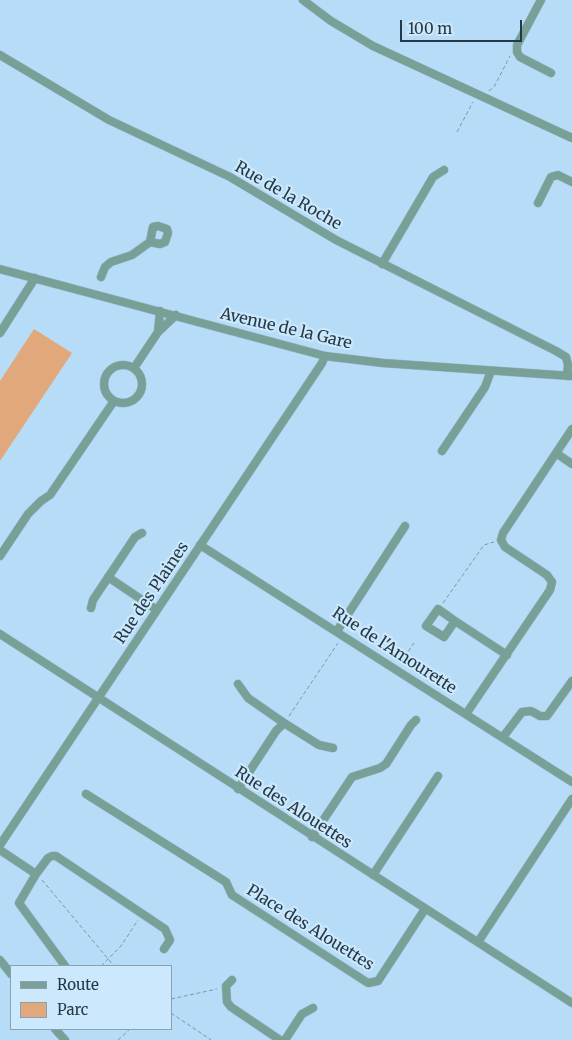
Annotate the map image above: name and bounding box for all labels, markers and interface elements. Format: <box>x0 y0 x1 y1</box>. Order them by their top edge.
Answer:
scale bar <box>402 10 524 42</box>
text: 100 m <box>408 19 452 38</box>
street label: Rue de la Roche <box>231 158 345 234</box>
street label: Avenue de la Gare <box>218 305 354 353</box>
street label: Rue des Plaines <box>111 538 193 648</box>
street label: Rue de l'Amourette <box>328 604 460 698</box>
street label: Rue des Alouettes <box>231 763 355 853</box>
street label: Place des Alouettes <box>243 881 377 975</box>
legend <box>10 965 172 1030</box>
text: Route <box>57 975 99 994</box>
text: Parc <box>57 1000 88 1019</box>

